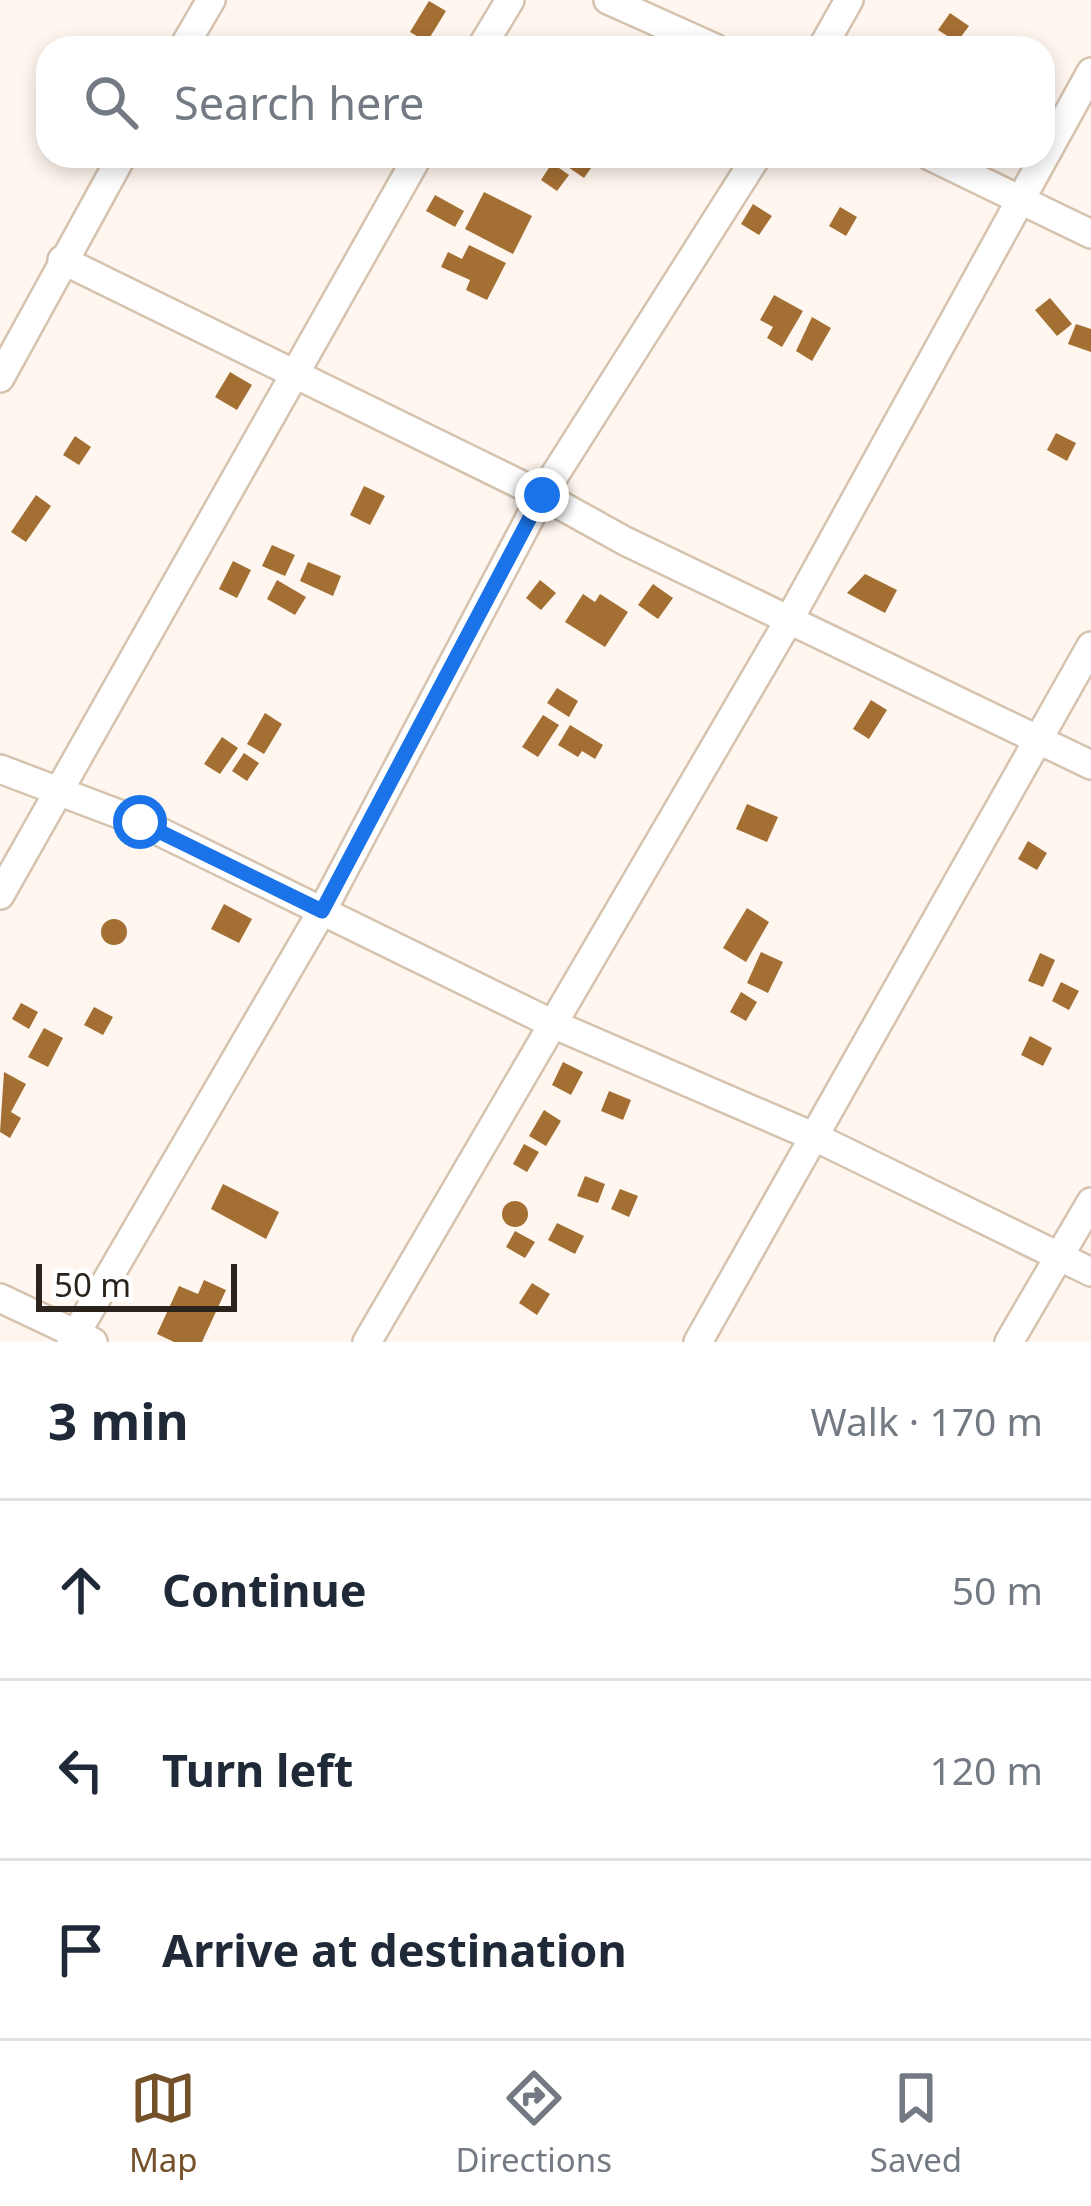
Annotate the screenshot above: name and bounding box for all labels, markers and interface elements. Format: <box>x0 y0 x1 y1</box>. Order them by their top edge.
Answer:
search box <box>36 36 1055 168</box>
icon: search <box>78 69 144 135</box>
text: Search here <box>174 72 424 133</box>
route end <box>515 468 569 522</box>
route start <box>113 795 167 849</box>
scale bar <box>36 1258 237 1311</box>
text: 50 m <box>54 1262 131 1307</box>
text: 3 min <box>48 1385 189 1455</box>
text: Walk · 170 m <box>810 1394 1043 1447</box>
icon: ahead <box>48 1557 114 1623</box>
text: Continue <box>162 1559 367 1620</box>
text: 50 m <box>952 1563 1043 1616</box>
icon: left <box>48 1737 114 1803</box>
text: Turn left <box>162 1739 353 1800</box>
text: 120 m <box>929 1743 1043 1796</box>
icon: arrive <box>48 1917 114 1983</box>
text: Arrive at destination <box>162 1919 627 1980</box>
tab: Map <box>129 2065 198 2182</box>
tab: Directions <box>455 2065 612 2182</box>
tab: Saved <box>870 2065 962 2182</box>

